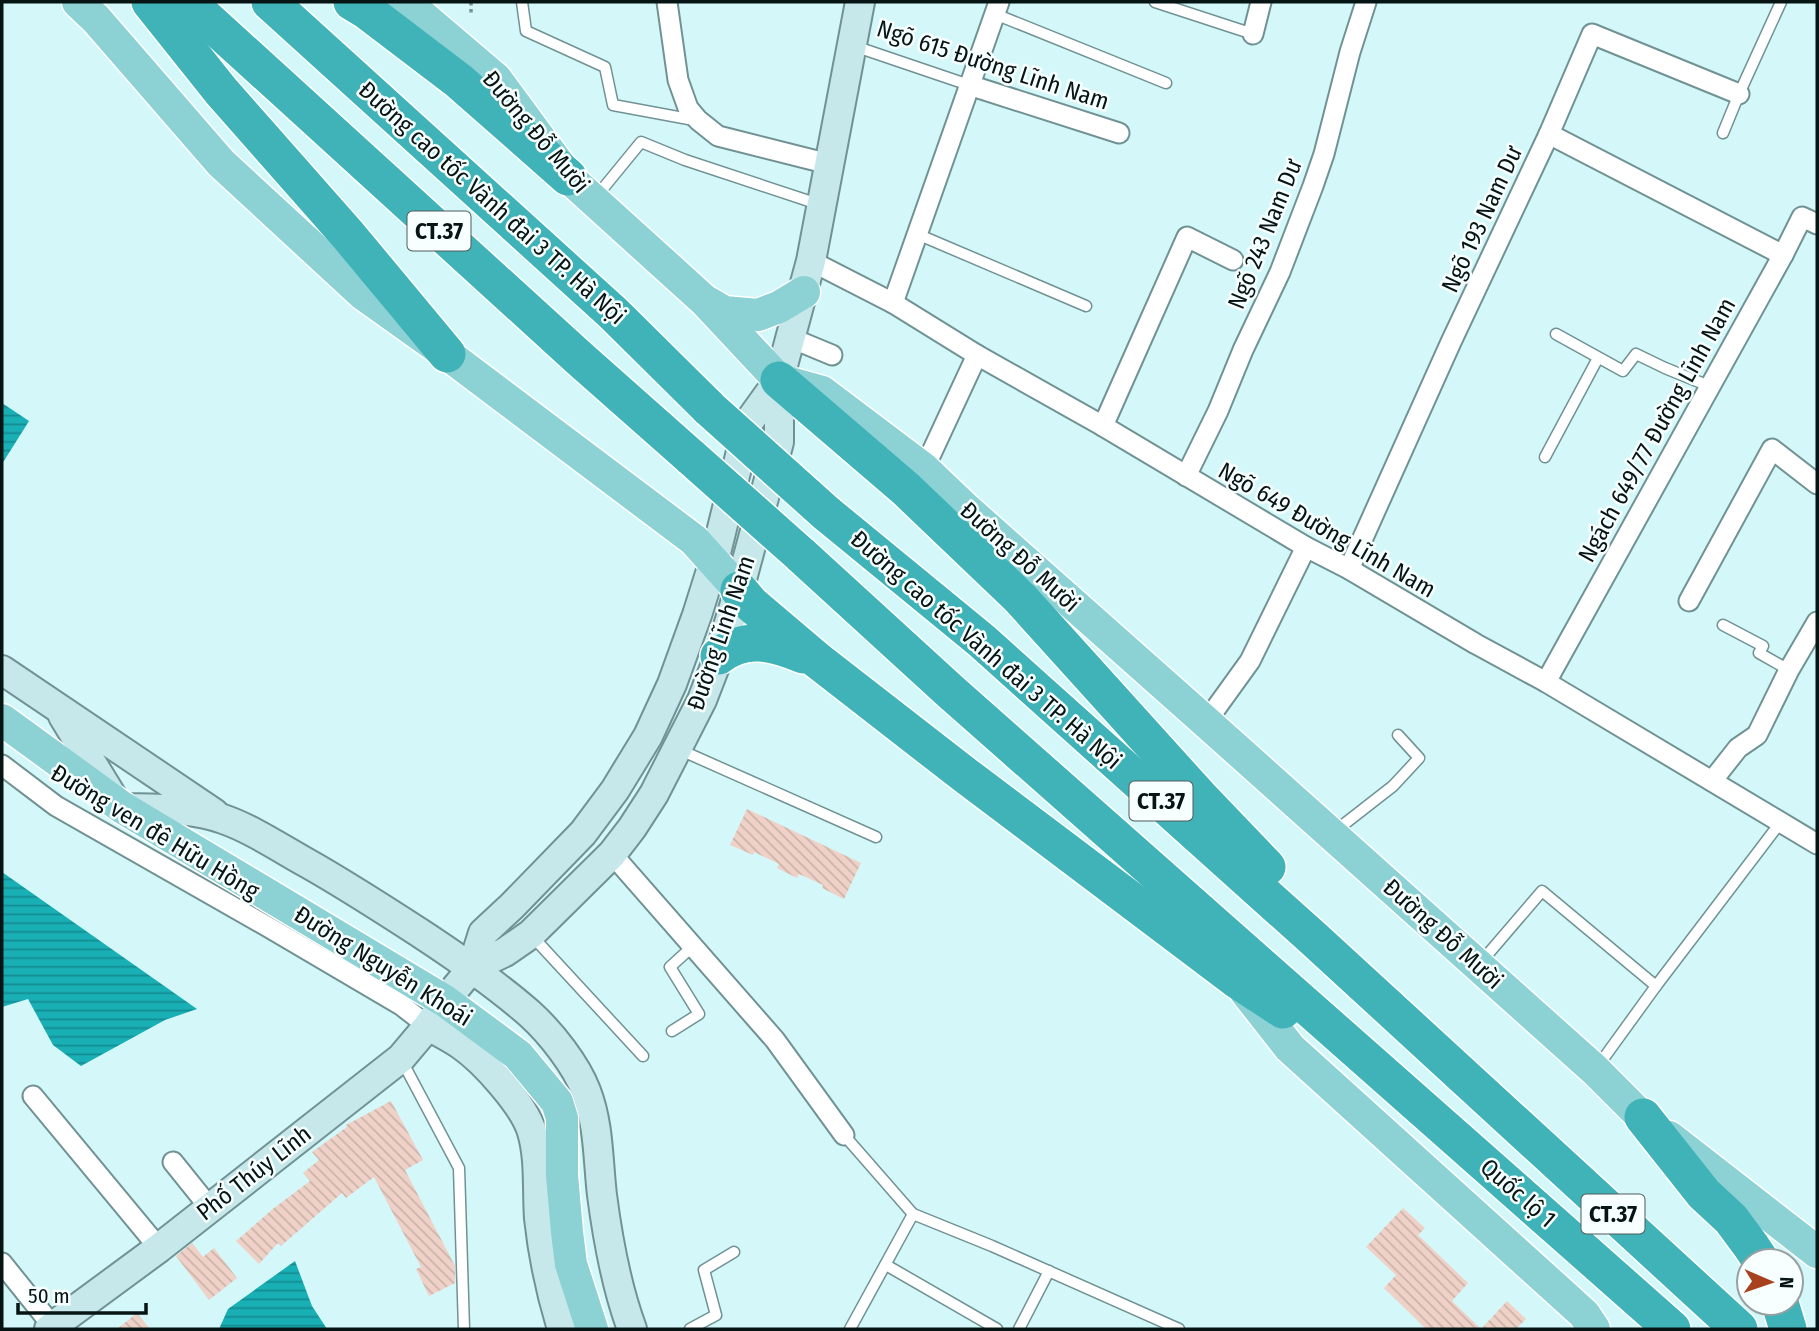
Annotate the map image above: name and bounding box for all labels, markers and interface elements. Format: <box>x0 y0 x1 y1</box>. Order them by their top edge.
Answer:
street label: Ngõ 615 Đường Lĩnh Nam <box>873 14 1113 116</box>
street label: Đường Đỗ Mười <box>477 65 595 199</box>
street label: Đường cao tốc Vành đai 3 TP. Hà Nội <box>353 76 631 330</box>
street label: Ngõ 193 Nam Dư <box>1436 141 1528 297</box>
street label: Ngõ 243 Nam Dư <box>1222 154 1308 313</box>
road number: CT.37 <box>408 212 471 250</box>
street label: Ngách 649/77 Đường Lĩnh Nam <box>1573 293 1741 567</box>
street label: Ngõ 649 Đường Lĩnh Nam <box>1214 456 1440 604</box>
street label: Đường Đỗ Mười <box>955 496 1085 618</box>
street label: Đường cao tốc Vành đai 3 TP. Hà Nội <box>845 525 1127 775</box>
street label: Đường Lĩnh Nam <box>681 552 761 714</box>
street label: Đường ven đê Hữu Hồng <box>46 759 265 906</box>
road number: CT.37 <box>1130 782 1192 820</box>
street label: Đường Đỗ Mười <box>1378 873 1508 995</box>
street label: Đường Nguyễn Khoái <box>289 900 477 1032</box>
street label: Phố Thúy Lĩnh <box>191 1120 317 1226</box>
street label: Quốc lộ 1 <box>1475 1153 1561 1233</box>
road number: CT.37 <box>1582 1194 1644 1233</box>
north arrow <box>1735 1247 1805 1317</box>
scale bar <box>18 1272 145 1316</box>
text: N <box>1775 1276 1798 1289</box>
text: 50 m <box>28 1283 70 1309</box>

